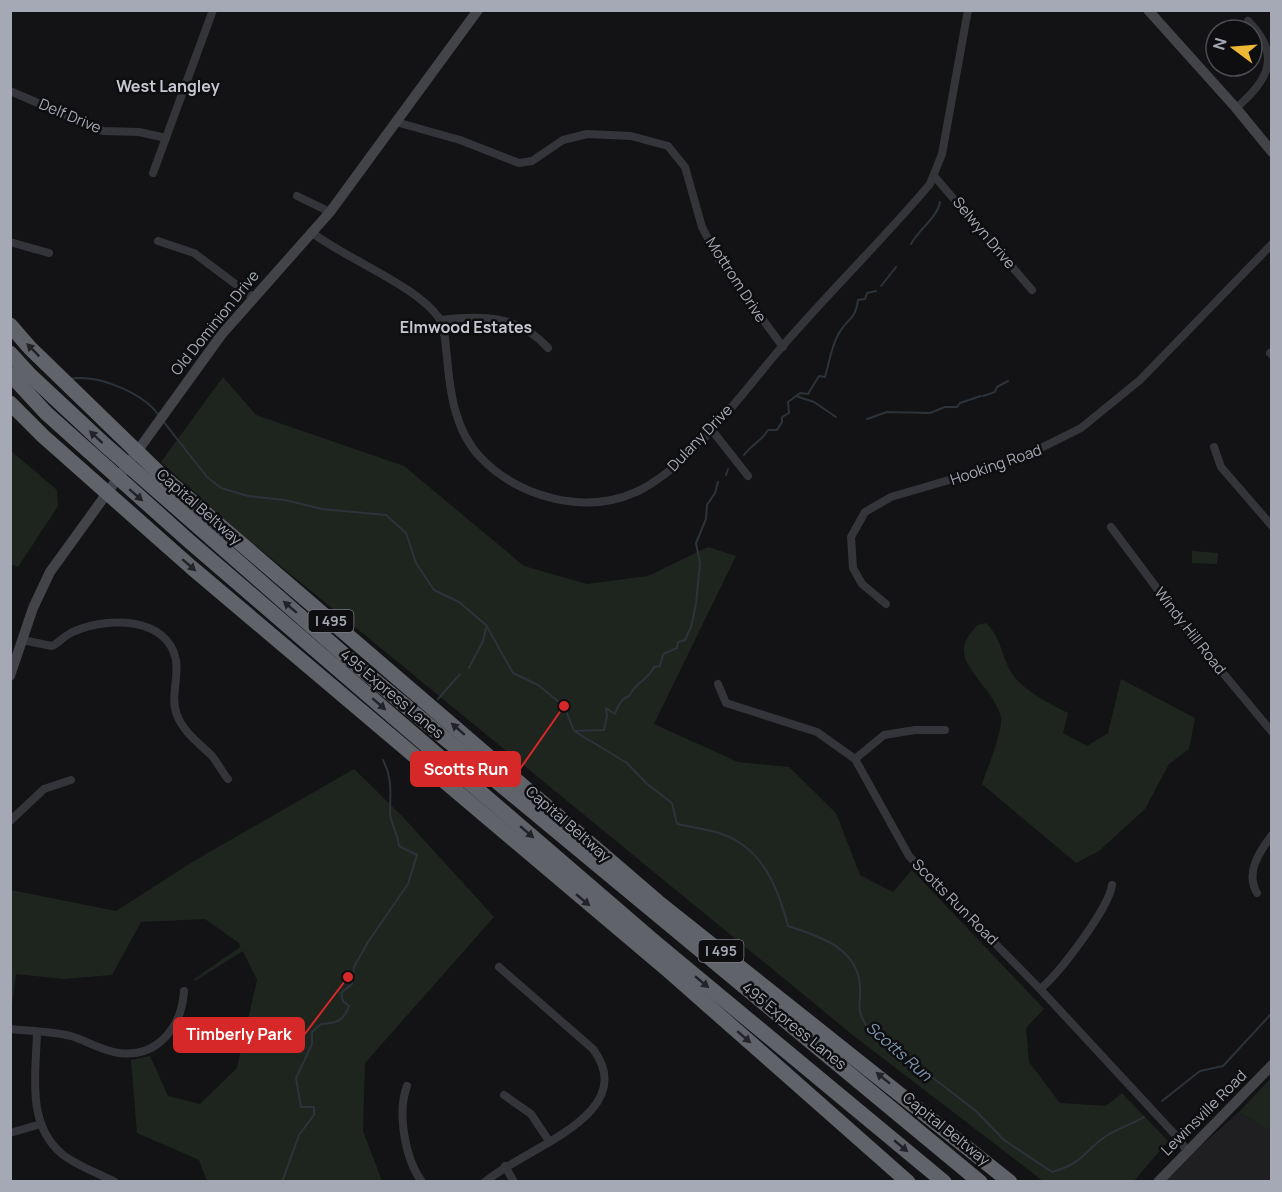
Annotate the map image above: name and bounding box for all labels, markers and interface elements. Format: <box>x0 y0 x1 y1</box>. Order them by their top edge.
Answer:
north arrow <box>1204 18 1264 78</box>
text: N <box>1207 35 1232 52</box>
district label: West Langley <box>116 75 220 97</box>
street label: Delf Drive <box>36 93 105 138</box>
street label: Selwyn Drive <box>948 192 1021 273</box>
street label: Mottrom Drive <box>701 233 772 327</box>
street label: Old Dominion Drive <box>166 266 264 380</box>
district label: Elmwood Estates <box>400 316 533 338</box>
one-way arrow <box>26 343 41 357</box>
street label: Dulany Drive <box>662 399 737 476</box>
one-way arrow <box>89 431 104 444</box>
street label: Hooking Road <box>947 439 1044 490</box>
street label: Capital Beltway <box>152 464 247 550</box>
one-way arrow <box>128 488 143 501</box>
one-way arrow <box>181 558 196 571</box>
street label: Windy Hill Road <box>1150 583 1231 679</box>
one-way arrow <box>283 601 298 614</box>
road number: I 495 <box>308 610 354 632</box>
street label: 495 Express Lanes <box>336 644 449 743</box>
one-way arrow <box>371 697 386 710</box>
one-way arrow <box>450 722 465 736</box>
callout: Scotts Run <box>411 752 520 786</box>
text: Scotts Run <box>424 758 508 780</box>
street label: Capital Beltway <box>521 781 616 867</box>
one-way arrow <box>519 825 534 838</box>
street label: Scotts Run Road <box>908 854 1003 949</box>
one-way arrow <box>575 893 591 906</box>
road number: I 495 <box>698 940 744 962</box>
one-way arrow <box>694 975 709 988</box>
street label: 495 Express Lanes <box>737 977 851 1075</box>
water label: Scotts Run <box>861 1016 937 1086</box>
callout: Timberly Park <box>174 1018 304 1052</box>
text: Timberly Park <box>186 1023 292 1045</box>
one-way arrow <box>736 1030 751 1043</box>
street label: Lewinsville Road <box>1156 1065 1251 1160</box>
one-way arrow <box>875 1072 891 1085</box>
street label: Capital Beltway <box>898 1087 994 1170</box>
one-way arrow <box>893 1139 908 1152</box>

